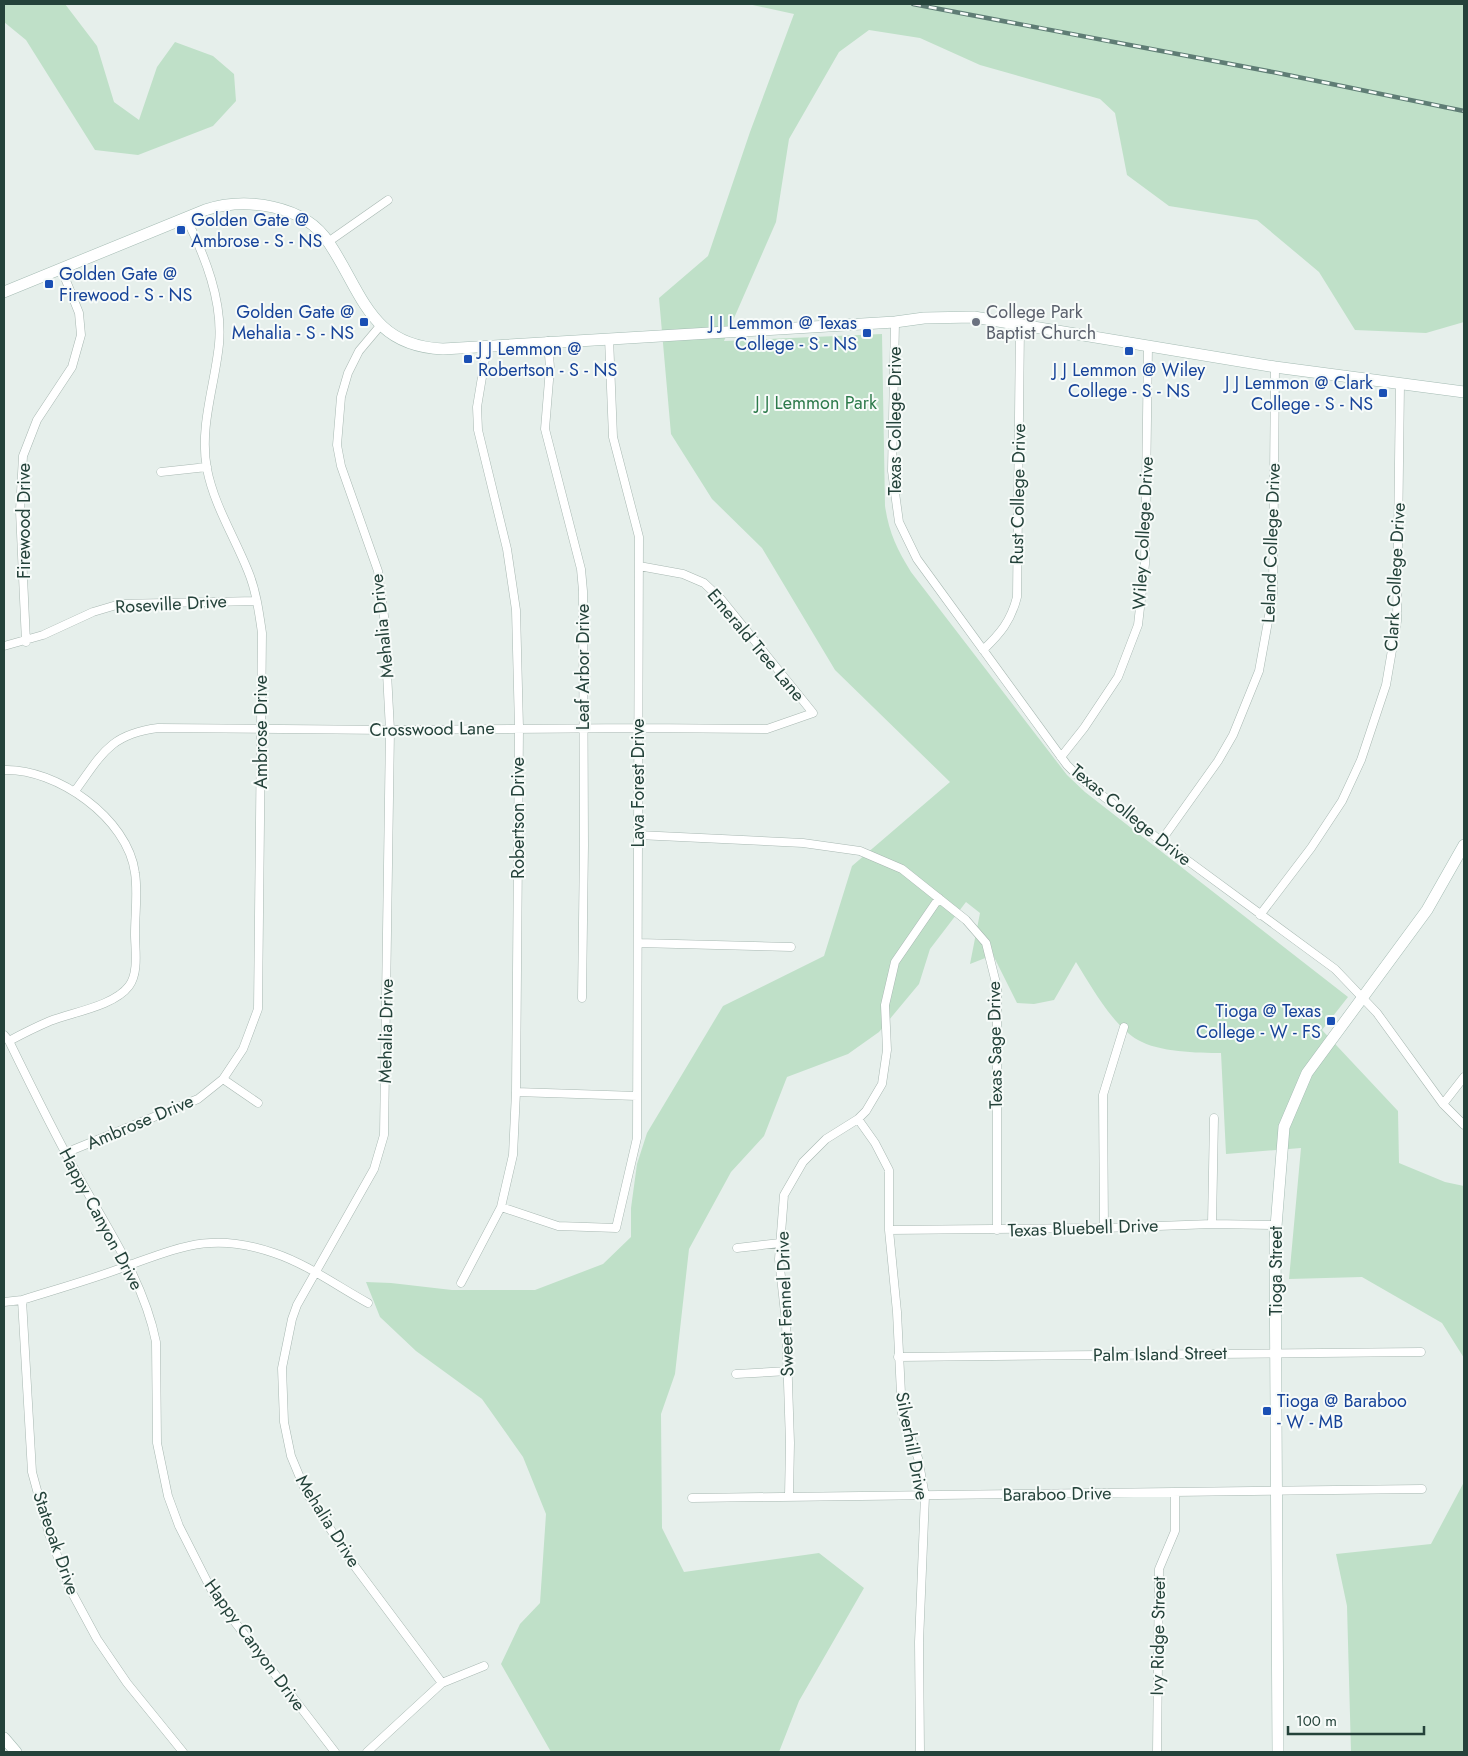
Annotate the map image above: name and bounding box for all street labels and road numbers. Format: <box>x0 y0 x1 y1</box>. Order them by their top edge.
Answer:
street label: Texas College Drive <box>882 346 908 496</box>
street label: Rust College Drive <box>1004 423 1032 565</box>
street label: Wiley College Drive <box>1126 456 1160 610</box>
street label: Firewood Drive <box>11 463 37 579</box>
street label: Leland College Drive <box>1255 463 1287 623</box>
street label: Clark College Drive <box>1378 502 1412 652</box>
street label: Mehalia Drive <box>364 572 400 680</box>
street label: Emerald Tree Lane <box>701 583 811 707</box>
street label: Roseville Drive <box>115 588 227 620</box>
street label: Leaf Arbor Drive <box>570 604 596 730</box>
street label: Ambrose Drive <box>248 675 274 789</box>
street label: Crosswood Lane <box>369 715 495 743</box>
street label: Lava Forest Drive <box>625 718 651 848</box>
street label: Robertson Drive <box>505 757 531 879</box>
street label: Texas College Drive <box>1065 758 1197 872</box>
street label: Mehalia Drive <box>372 978 400 1084</box>
street label: Texas Sage Drive <box>981 981 1009 1109</box>
street label: Ambrose Drive <box>83 1088 197 1156</box>
street label: Happy Canyon Drive <box>52 1143 150 1295</box>
street label: Texas Bluebell Drive <box>1007 1212 1159 1244</box>
street label: Tioga Street <box>1263 1225 1289 1316</box>
street label: Sweet Fennel Drive <box>769 1231 801 1377</box>
street label: Palm Island Street <box>1093 1340 1228 1368</box>
street label: Silverhill Drive <box>889 1390 935 1502</box>
street label: Mehalia Drive <box>289 1470 367 1572</box>
street label: Baraboo Drive <box>1002 1480 1112 1508</box>
street label: Stateoak Drive <box>26 1488 86 1598</box>
street label: Happy Canyon Drive <box>198 1574 312 1716</box>
street label: Ivy Ridge Street <box>1144 1576 1172 1696</box>

